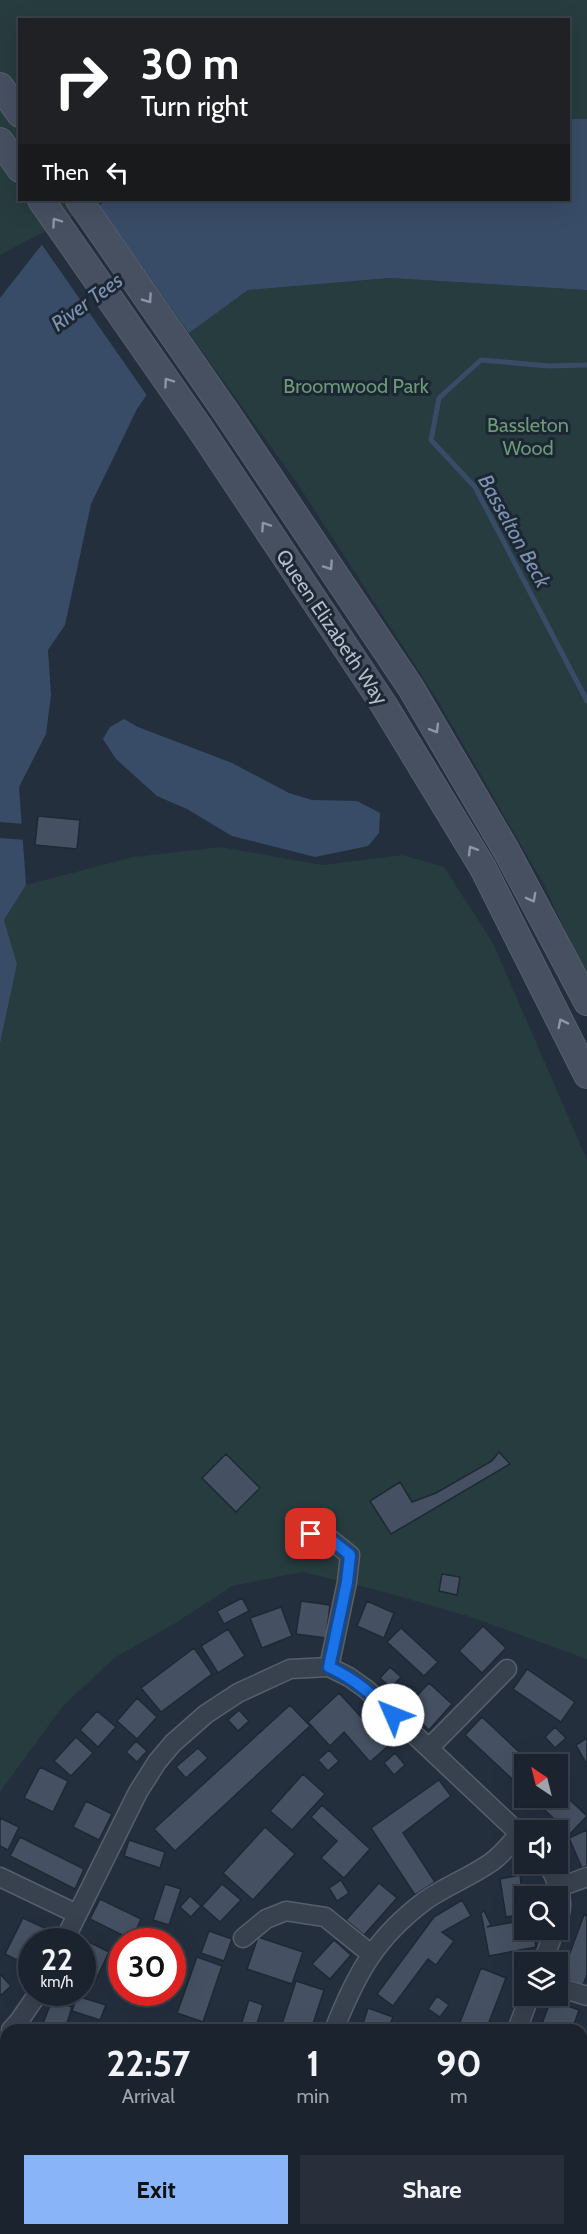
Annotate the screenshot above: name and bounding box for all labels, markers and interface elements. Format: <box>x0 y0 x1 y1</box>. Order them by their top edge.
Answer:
text: 30 m <box>141 38 239 90</box>
icon: right <box>42 42 120 120</box>
text: Turn right <box>141 90 248 123</box>
icon: left <box>101 156 134 189</box>
text: Then <box>42 159 89 186</box>
one-way arrow <box>52 218 63 229</box>
water label: River Tees <box>46 267 127 336</box>
one-way arrow <box>141 293 152 304</box>
park label: Broomwood Park <box>283 374 429 398</box>
one-way arrow <box>164 378 175 389</box>
park label: Bassleton Wood <box>487 413 569 460</box>
water label: Basselton Beck <box>473 470 556 593</box>
one-way arrow <box>261 522 272 533</box>
street label: Queen Elizabeth Way <box>271 545 393 709</box>
one-way arrow <box>322 559 333 570</box>
one-way arrow <box>427 723 439 733</box>
one-way arrow <box>467 846 479 856</box>
one-way arrow <box>525 892 536 903</box>
one-way arrow <box>557 1018 569 1029</box>
pin <box>285 1508 336 1559</box>
icon: arrive <box>294 1517 327 1550</box>
position arrow <box>361 1683 425 1747</box>
north arrow <box>514 1754 568 1808</box>
map controls <box>514 1754 568 2006</box>
button: sound <box>514 1820 568 1874</box>
button: search <box>514 1886 568 1940</box>
speed limit sign: 30 <box>108 1928 186 2006</box>
text: 22 <box>41 1941 73 1978</box>
button: layers <box>514 1952 568 2006</box>
text: km/h <box>41 1973 73 1991</box>
text: 22:57 <box>106 2041 190 2085</box>
text: 1 <box>306 2041 320 2085</box>
text: 90 <box>436 2041 482 2085</box>
text: Arrival <box>122 2084 175 2108</box>
text: min <box>297 2084 330 2108</box>
text: m <box>450 2084 468 2108</box>
button: Exit <box>24 2155 288 2224</box>
button: Share <box>300 2155 564 2224</box>

